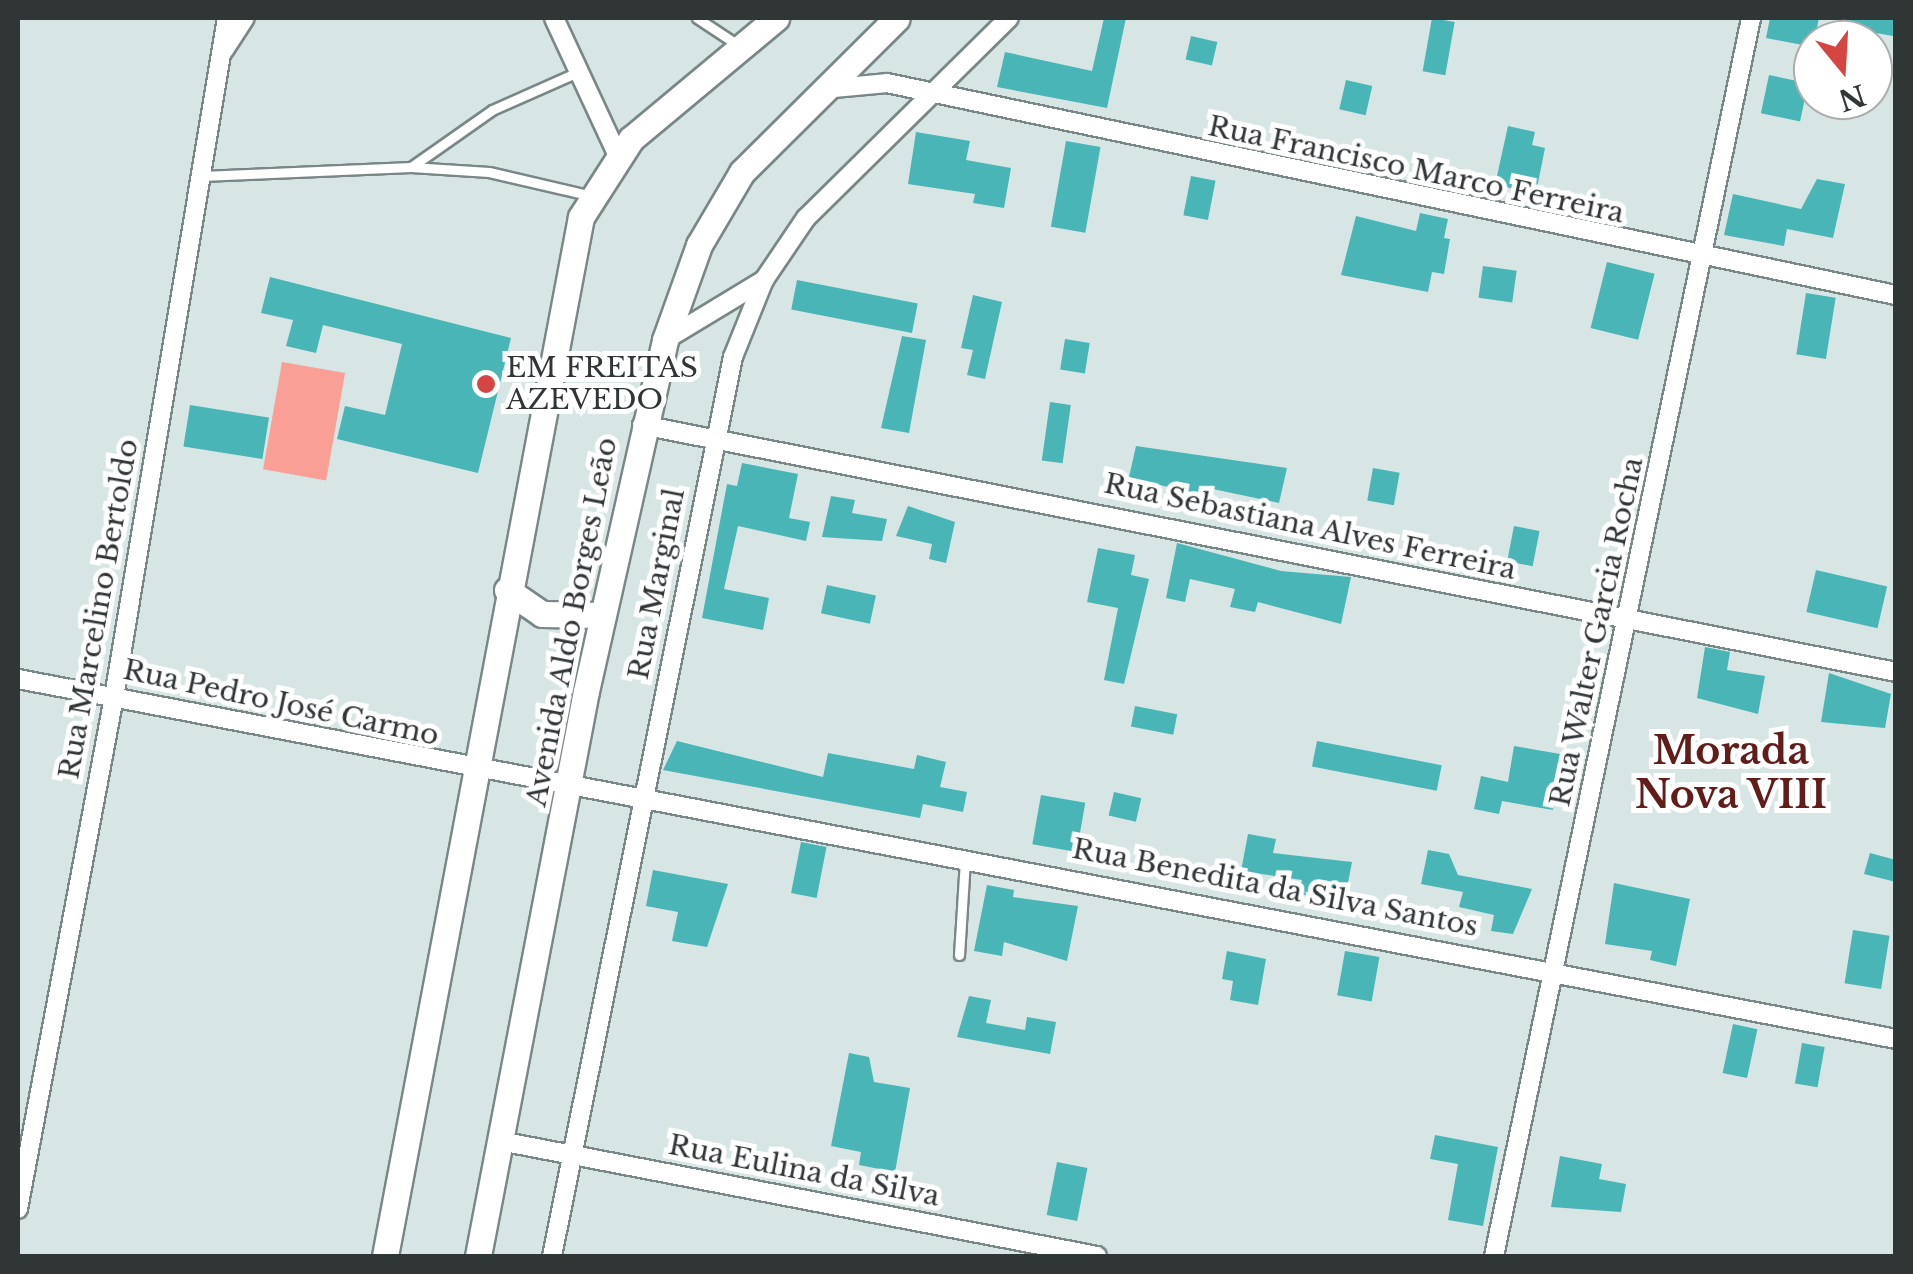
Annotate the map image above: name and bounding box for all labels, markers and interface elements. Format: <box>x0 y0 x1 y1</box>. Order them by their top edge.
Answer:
north arrow <box>1793 20 1893 120</box>
text: N <box>1834 76 1870 118</box>
street label: Rua Francisco Marco Ferreira <box>1205 109 1627 231</box>
place label: EM FREITAS AZEVEDO <box>506 351 698 417</box>
marker: EM FREITAS AZEVEDO <box>475 373 497 395</box>
street label: Avenida Aldo Borges Leão <box>520 434 624 810</box>
street label: Rua Marcelino Bertoldo <box>53 436 145 782</box>
street label: Rua Walter Garcia Rocha <box>1543 453 1651 811</box>
street label: Rua Sebastiana Alves Ferreira <box>1100 467 1520 587</box>
street label: Rua Marginal <box>622 486 692 682</box>
street label: Rua Pedro José Carmo <box>120 653 442 753</box>
district label: Morada Nova VIII <box>1634 728 1828 818</box>
street label: Rua Benedita da Silva Santos <box>1069 832 1481 944</box>
street label: Rua Eulina da Silva <box>665 1128 943 1214</box>

